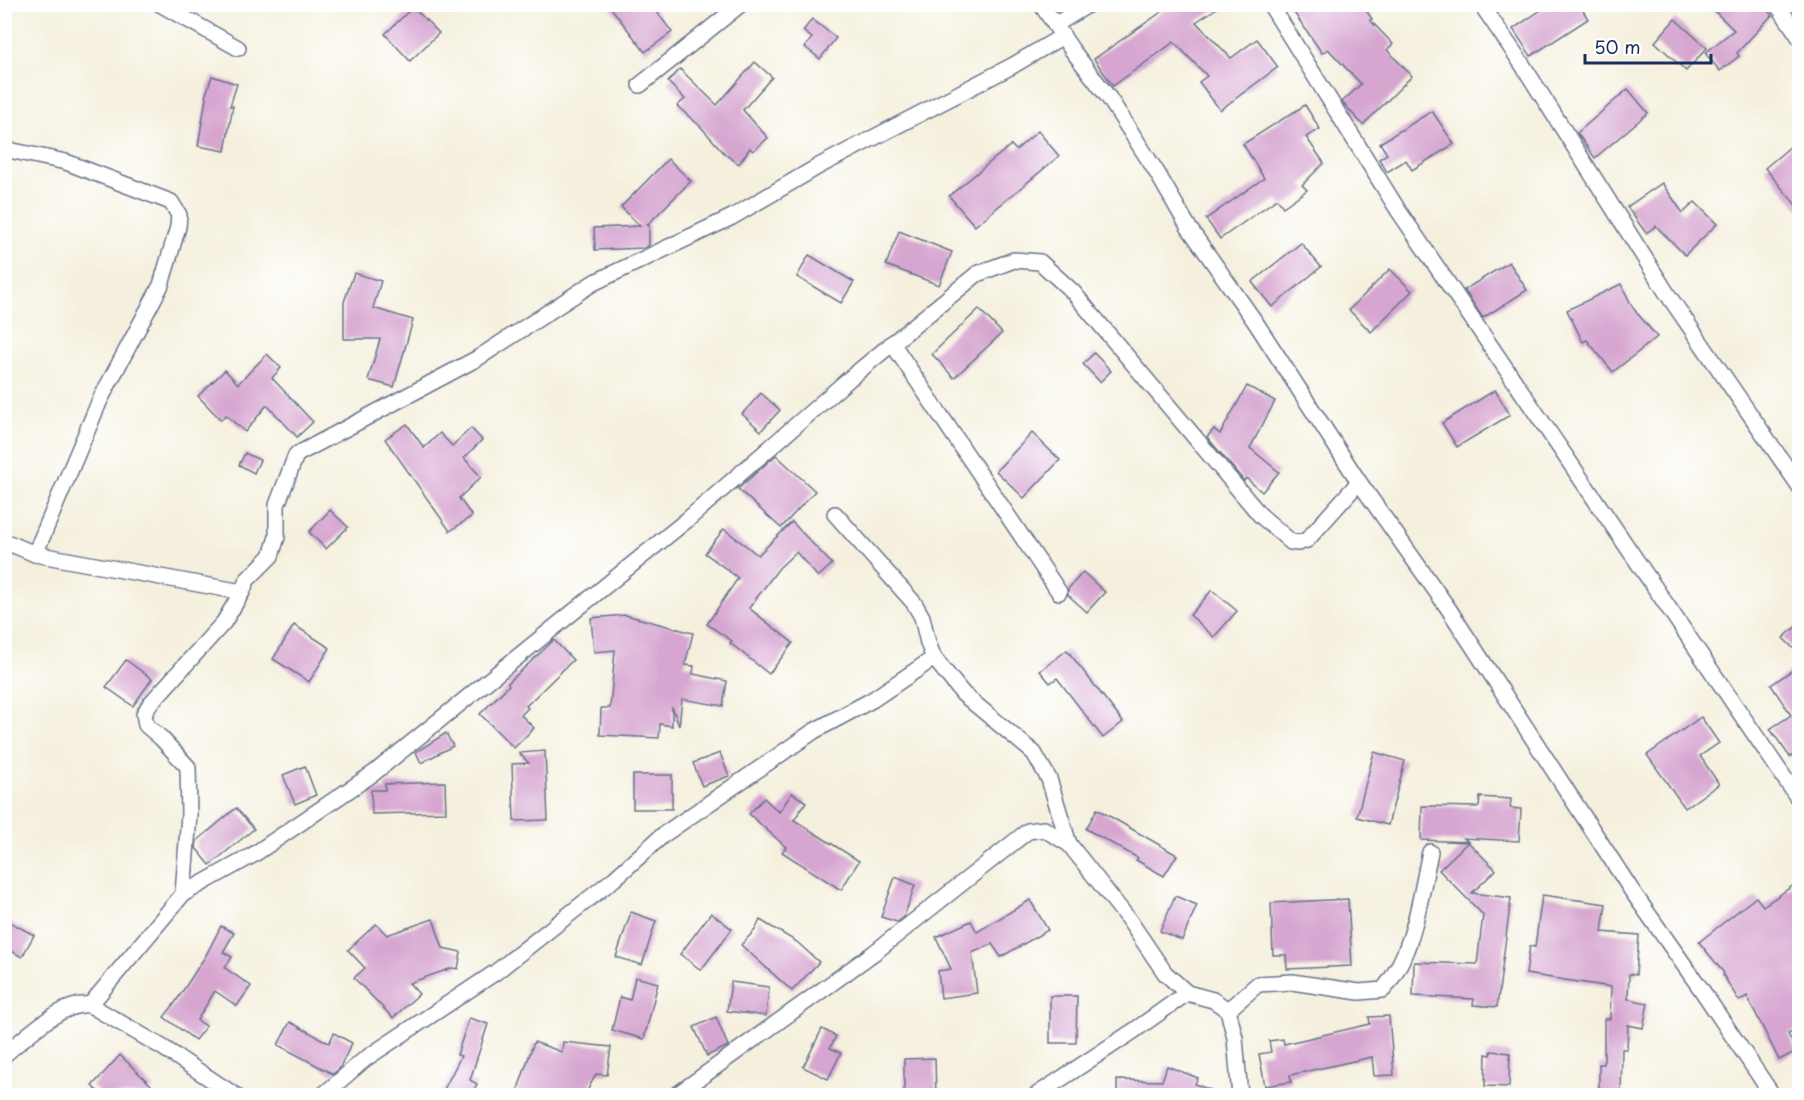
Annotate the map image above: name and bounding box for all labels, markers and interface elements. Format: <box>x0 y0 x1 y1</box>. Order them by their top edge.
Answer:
scale bar <box>1585 27 1711 65</box>
text: 50 m <box>1594 33 1641 60</box>

